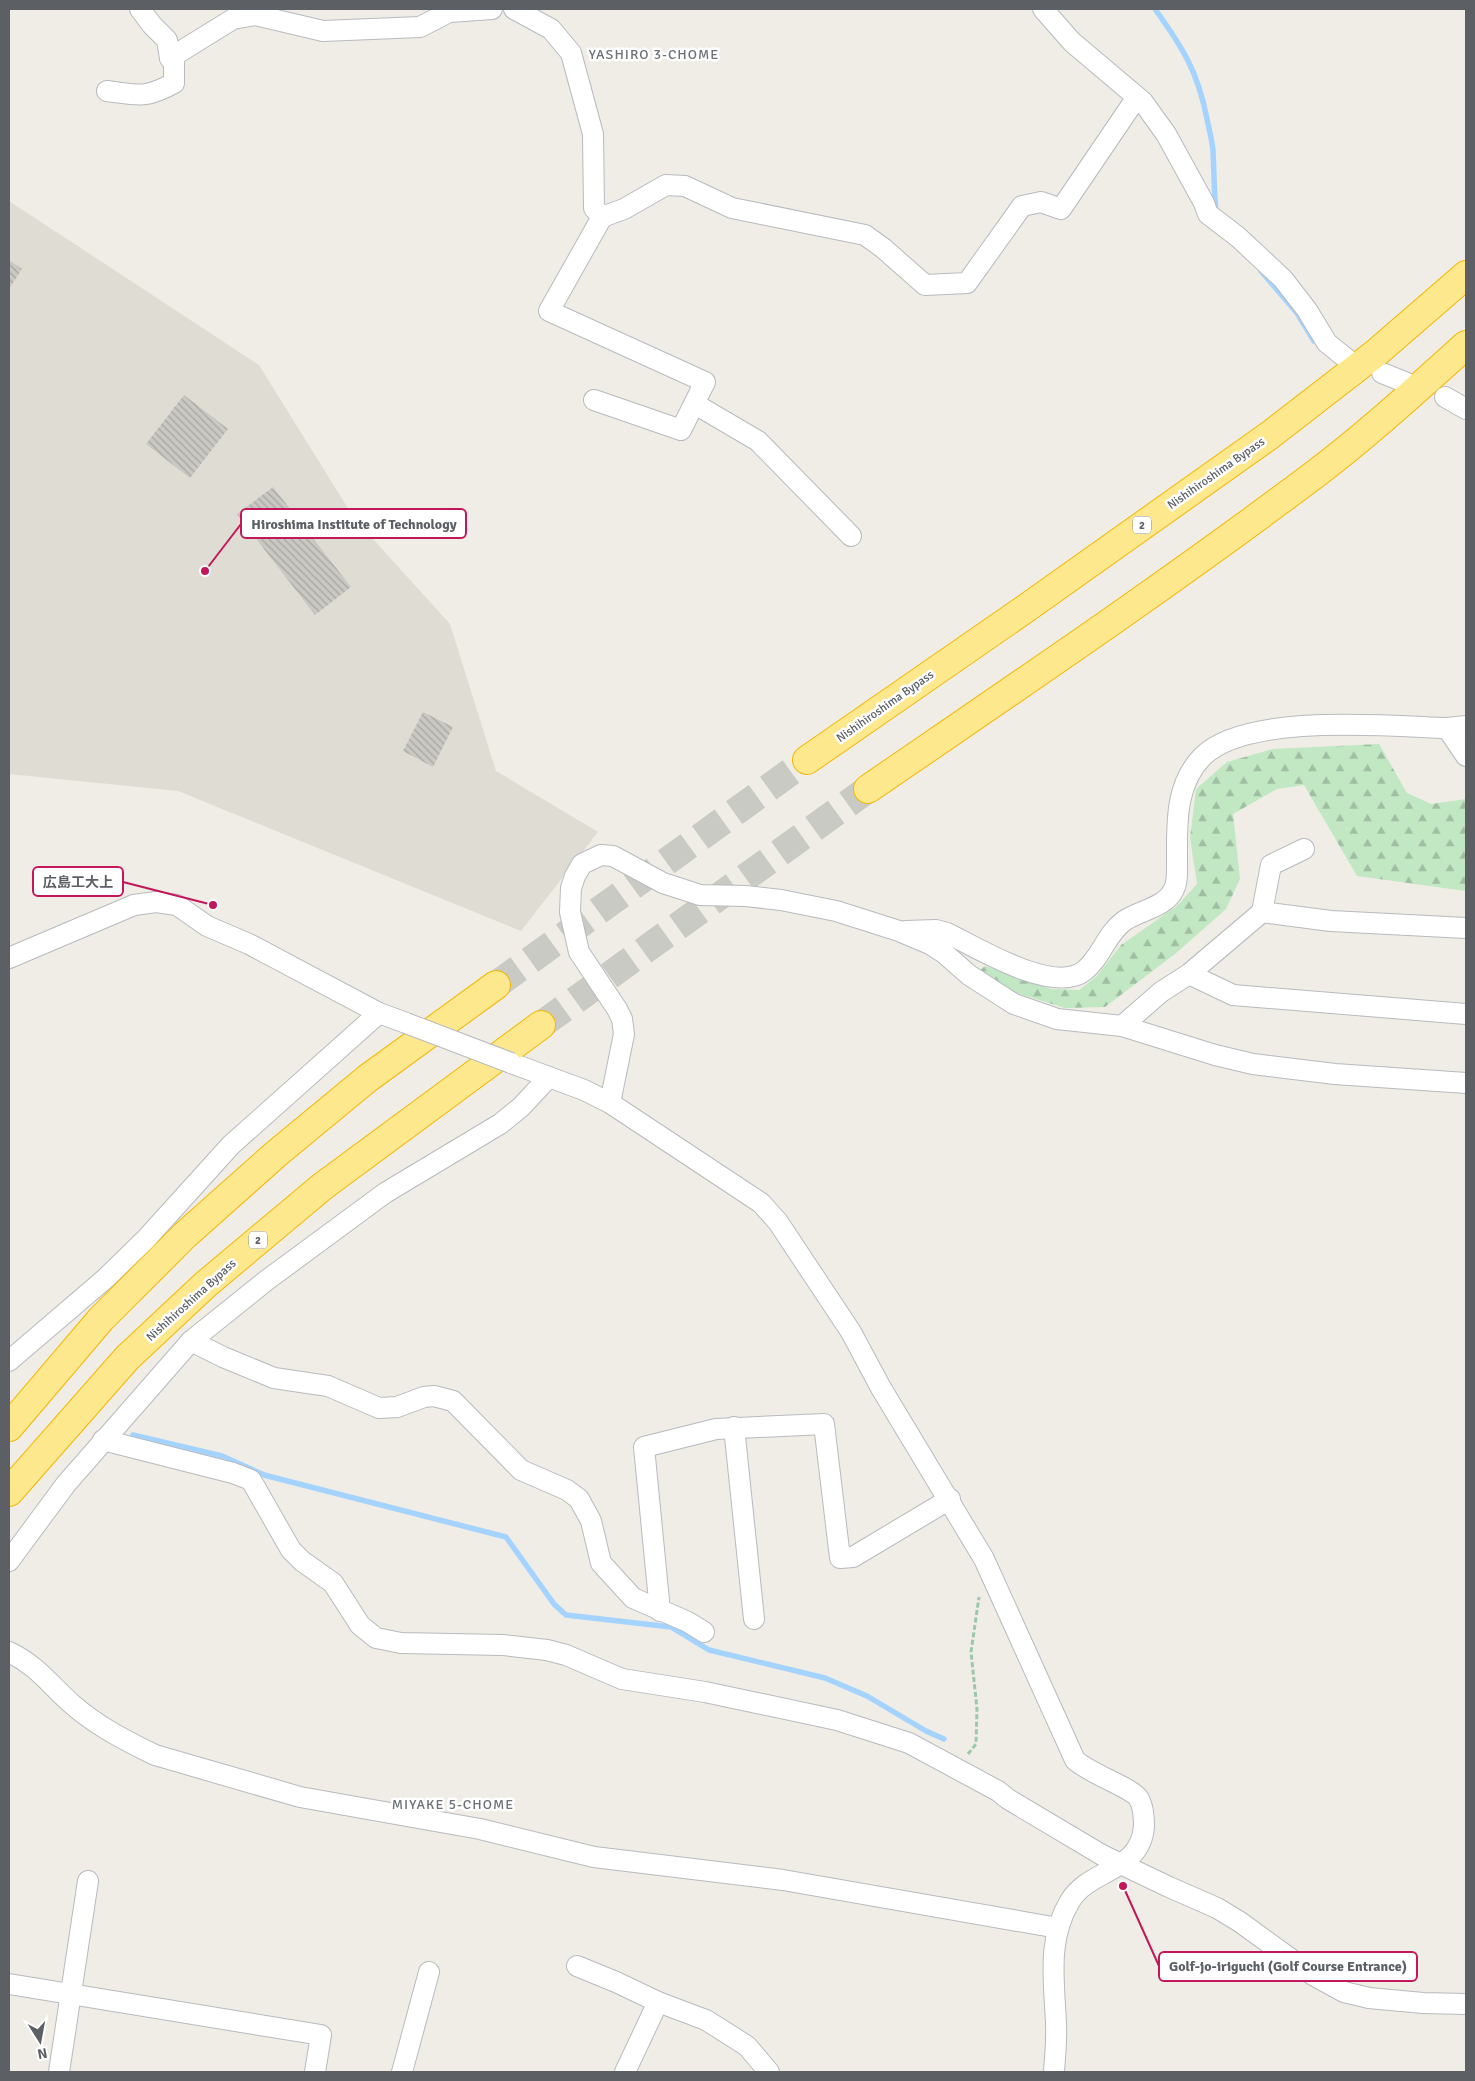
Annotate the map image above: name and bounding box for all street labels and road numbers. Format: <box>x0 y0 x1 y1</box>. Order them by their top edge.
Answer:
street label: Nishihiroshima Bypass <box>1165 434 1268 513</box>
road number: 2 <box>1133 516 1151 534</box>
street label: Nishihiroshima Bypass <box>834 667 937 746</box>
road number: 2 <box>249 1232 267 1248</box>
street label: Nishihiroshima Bypass <box>143 1256 239 1345</box>

